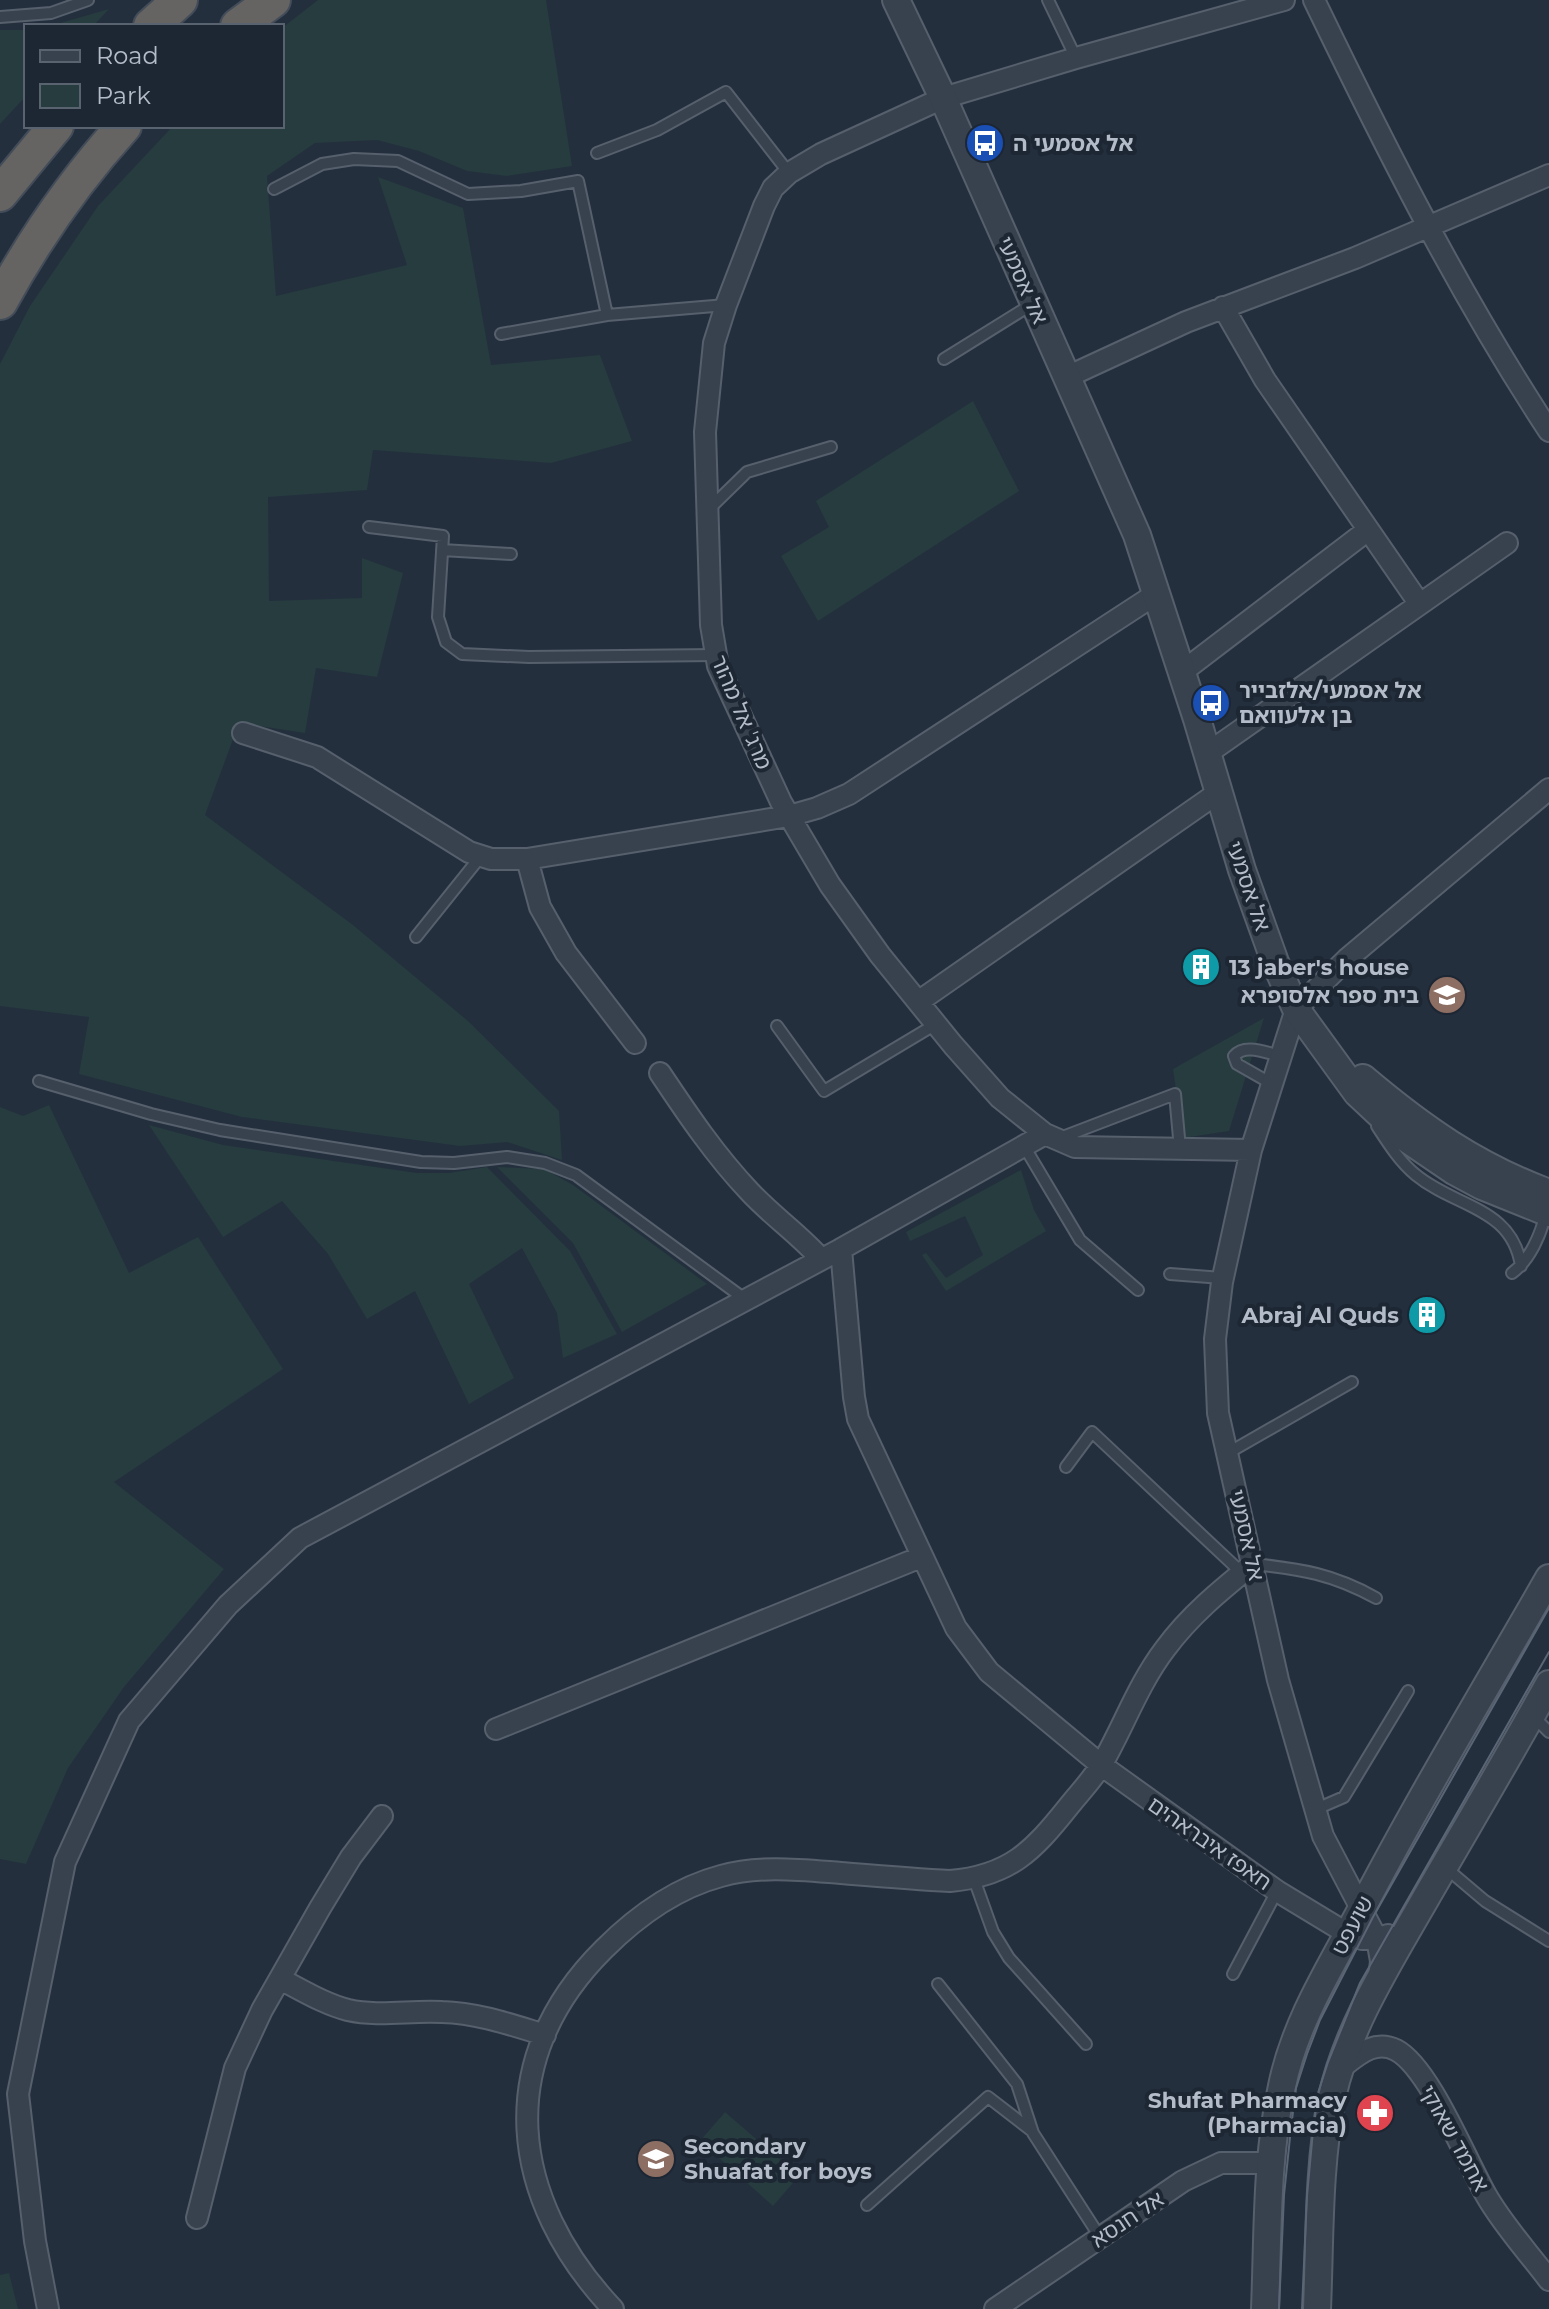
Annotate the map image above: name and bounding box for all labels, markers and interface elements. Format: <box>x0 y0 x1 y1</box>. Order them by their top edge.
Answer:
legend <box>24 24 284 128</box>
text: Road <box>96 41 159 70</box>
text: Park <box>96 81 151 110</box>
bus stop icon: אל אסמעי ה <box>964 122 1006 164</box>
place label: אל אסמעי ה <box>1013 130 1134 157</box>
street label: אל אסמעי <box>991 232 1054 328</box>
street label: מרג' אל מהור <box>705 651 778 773</box>
place label: אל אסמעי/אלזבייר בן אלעוואם <box>1239 677 1422 729</box>
bus stop icon: אל אסמעי/אלזבייר בן אלעוואם <box>1190 682 1232 724</box>
street label: אל אסמעי <box>1221 838 1276 935</box>
building icon: 13 jaber's house <box>1180 946 1222 988</box>
place label: 13 jaber's house <box>1229 954 1409 981</box>
school or university icon: בית ספר אלסופרא <box>1426 974 1468 1016</box>
place label: בית ספר אלסופרא <box>1241 982 1419 1009</box>
building icon: Abraj Al Quds <box>1406 1294 1448 1336</box>
place label: Abraj Al Quds <box>1241 1302 1399 1329</box>
street label: אל אסמעי <box>1223 1487 1270 1584</box>
street label: חאפז איבראהים <box>1143 1791 1277 1896</box>
street label: שועפט <box>1326 1891 1379 1959</box>
street label: אחמד שאוקי <box>1414 2080 1495 2196</box>
place label: Shufat Pharmacy (Pharmacia) <box>1148 2087 1348 2139</box>
pharmacy icon: Shufat Pharmacy (Pharmacia) <box>1354 2092 1396 2134</box>
place label: Secondary Shuafat for boys <box>684 2133 872 2185</box>
school or university icon: Secondary Shuafat for boys <box>635 2138 677 2180</box>
street label: אל חנסא <box>1086 2185 1169 2254</box>

